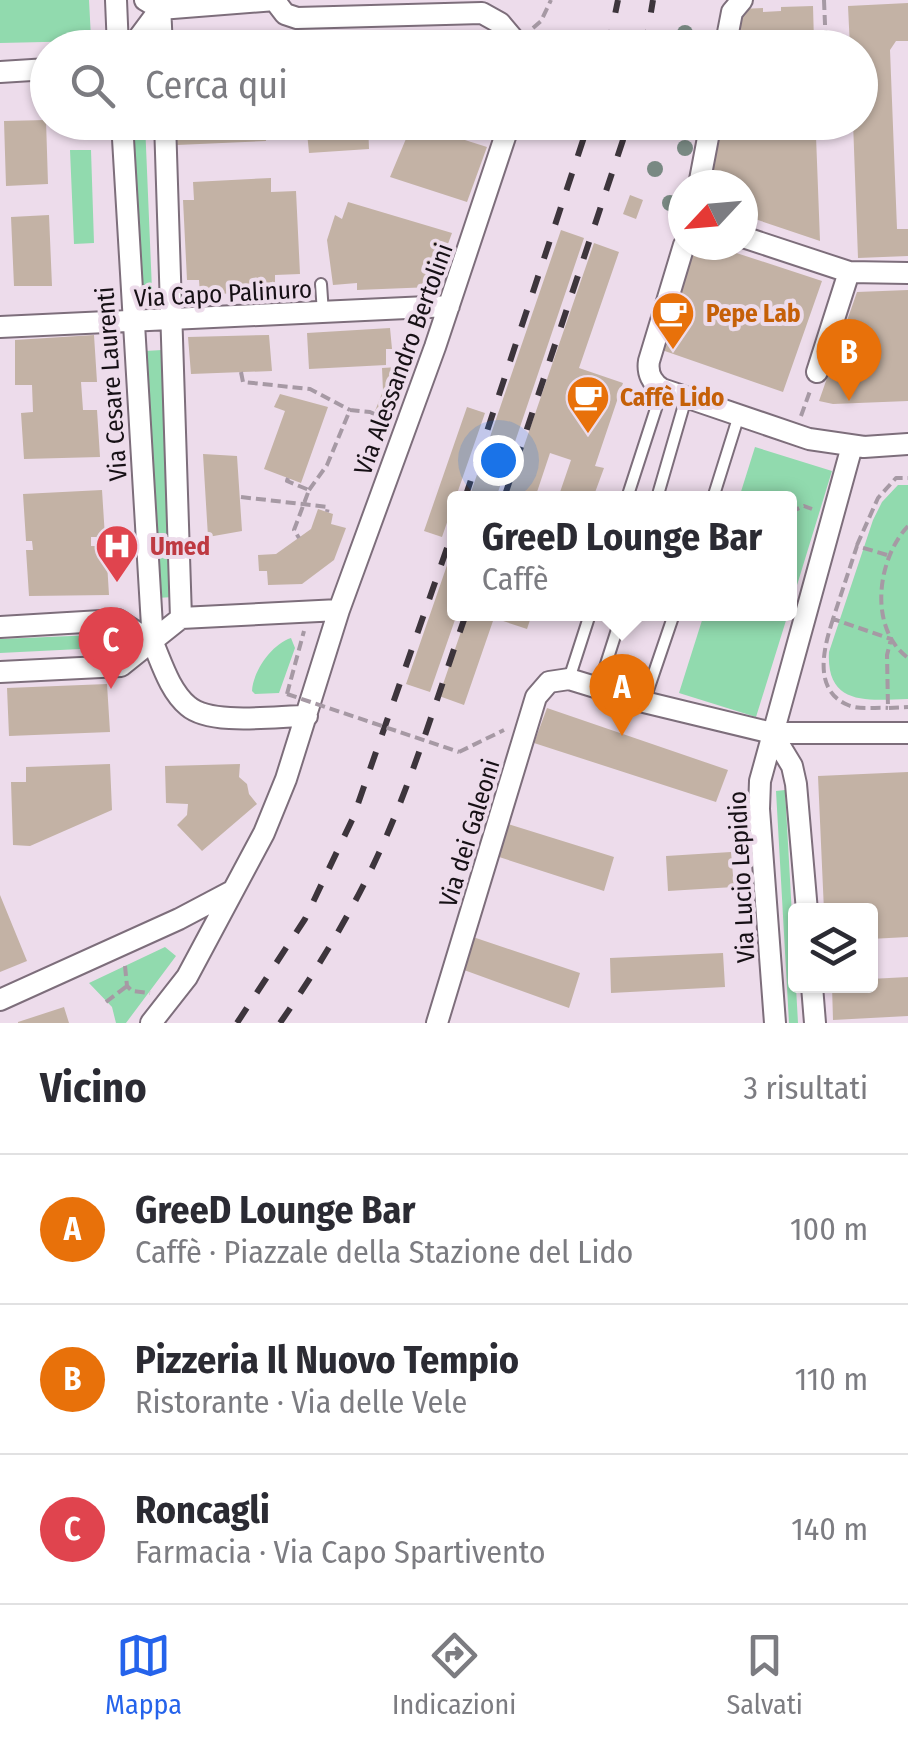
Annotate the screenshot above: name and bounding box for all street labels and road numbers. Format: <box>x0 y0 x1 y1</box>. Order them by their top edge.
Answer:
street label: Via Alessandro Bertolini <box>348 240 460 479</box>
street label: Via Capo Palinuro <box>133 274 313 314</box>
street label: Via Cesare Laurenti <box>90 286 134 482</box>
street label: Via dei Galeoni <box>433 756 507 911</box>
street label: Via Lucio Lepidio <box>723 790 761 964</box>

